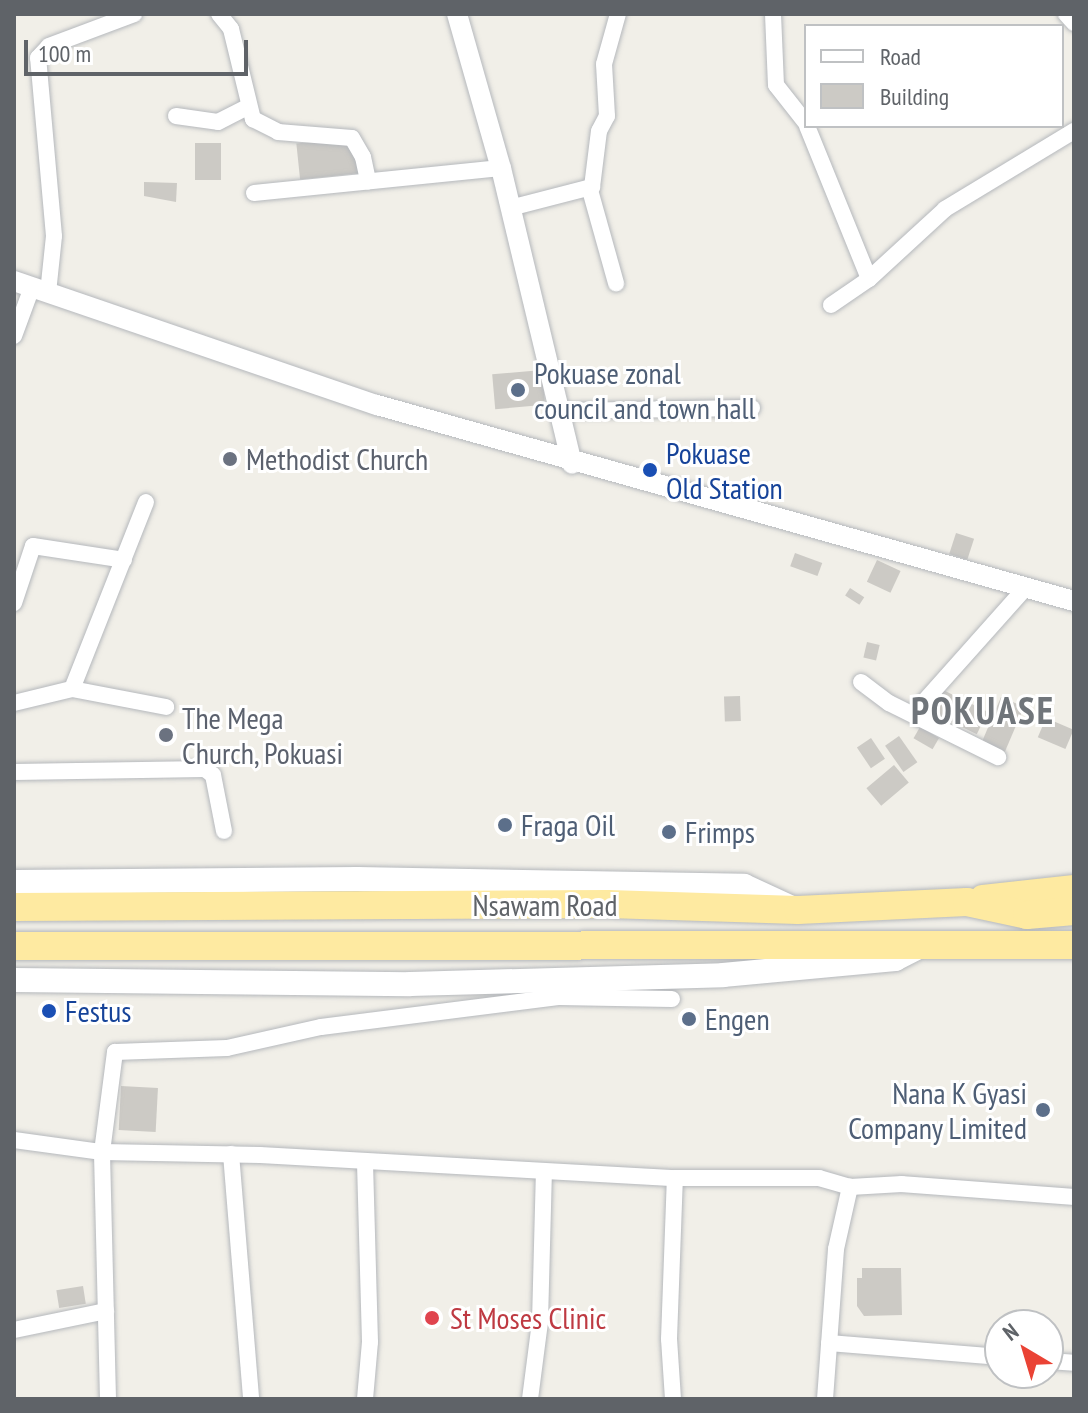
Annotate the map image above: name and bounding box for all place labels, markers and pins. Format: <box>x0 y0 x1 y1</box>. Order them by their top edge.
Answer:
place label: Pokuase zonal council and town hall <box>534 355 755 426</box>
marker: Pokuase zonal council and town hall <box>509 381 527 399</box>
place label: Pokuase Old Station <box>666 435 783 506</box>
place label: Methodist Church <box>246 441 428 477</box>
marker: Methodist Church <box>221 450 239 468</box>
marker: Pokuase Old Station <box>641 461 659 479</box>
place label: The Mega Church, Pokuasi <box>182 700 345 770</box>
marker: The Mega Church, Pokuasi <box>157 726 175 744</box>
place label: Fraga Oil <box>521 807 615 843</box>
place label: Frimps <box>685 814 755 850</box>
marker: Fraga Oil <box>496 816 514 834</box>
marker: Frimps <box>660 823 678 841</box>
place label: Festus <box>65 993 131 1029</box>
place label: Engen <box>705 1001 770 1037</box>
marker: Festus <box>40 1002 58 1020</box>
marker: Engen <box>680 1010 698 1028</box>
place label: Nana K Gyasi Company Limited <box>847 1075 1027 1146</box>
marker: Nana K Gyasi Company Limited <box>1034 1101 1052 1119</box>
place label: St Moses Clinic <box>450 1300 606 1336</box>
marker: St Moses Clinic <box>421 1307 443 1329</box>

